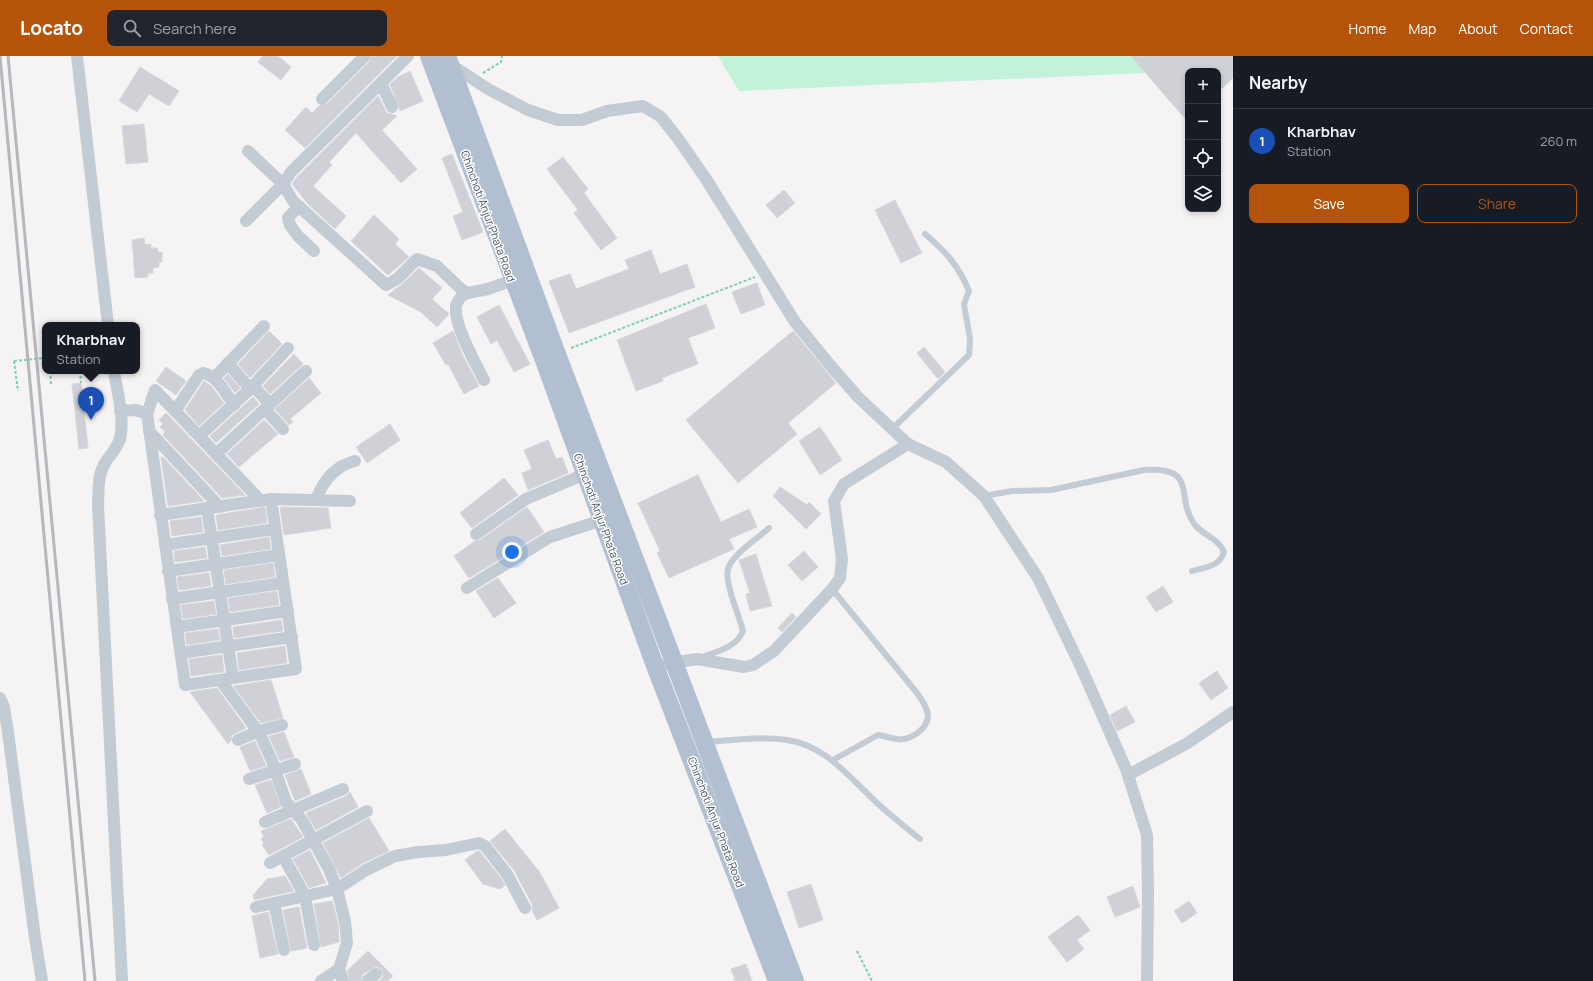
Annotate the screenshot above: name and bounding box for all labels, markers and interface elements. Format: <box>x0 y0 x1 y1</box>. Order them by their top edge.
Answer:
search box <box>107 10 387 46</box>
text: Locato <box>20 15 83 41</box>
icon: search <box>121 17 143 39</box>
text: Search here <box>153 18 236 39</box>
text: Home <box>1349 19 1386 38</box>
text: Map <box>1408 19 1436 38</box>
text: About <box>1458 19 1498 38</box>
text: Contact <box>1520 19 1573 38</box>
map controls <box>1185 68 1221 212</box>
button: + <box>1185 68 1221 104</box>
text: Nearby <box>1249 71 1307 94</box>
button: − <box>1185 104 1221 140</box>
text: Kharbhav <box>1287 121 1356 142</box>
text: 1 <box>1259 132 1265 150</box>
text: 260 m <box>1540 132 1577 150</box>
button: locate <box>1185 140 1221 176</box>
text: Station <box>1287 142 1331 160</box>
street label: Chinchoti Anjur Phata Road <box>458 148 519 284</box>
button: layers <box>1185 176 1221 212</box>
button: Save <box>1249 184 1409 223</box>
button: Share <box>1417 184 1577 223</box>
popup <box>42 322 140 374</box>
text: Kharbhav <box>57 329 125 350</box>
text: Station <box>57 350 101 368</box>
pin: 1 <box>78 387 104 420</box>
street label: Chinchoti Anjur Phata Road <box>571 451 632 587</box>
your location <box>502 542 522 562</box>
street label: Chinchoti Anjur Phata Road <box>685 754 748 889</box>

